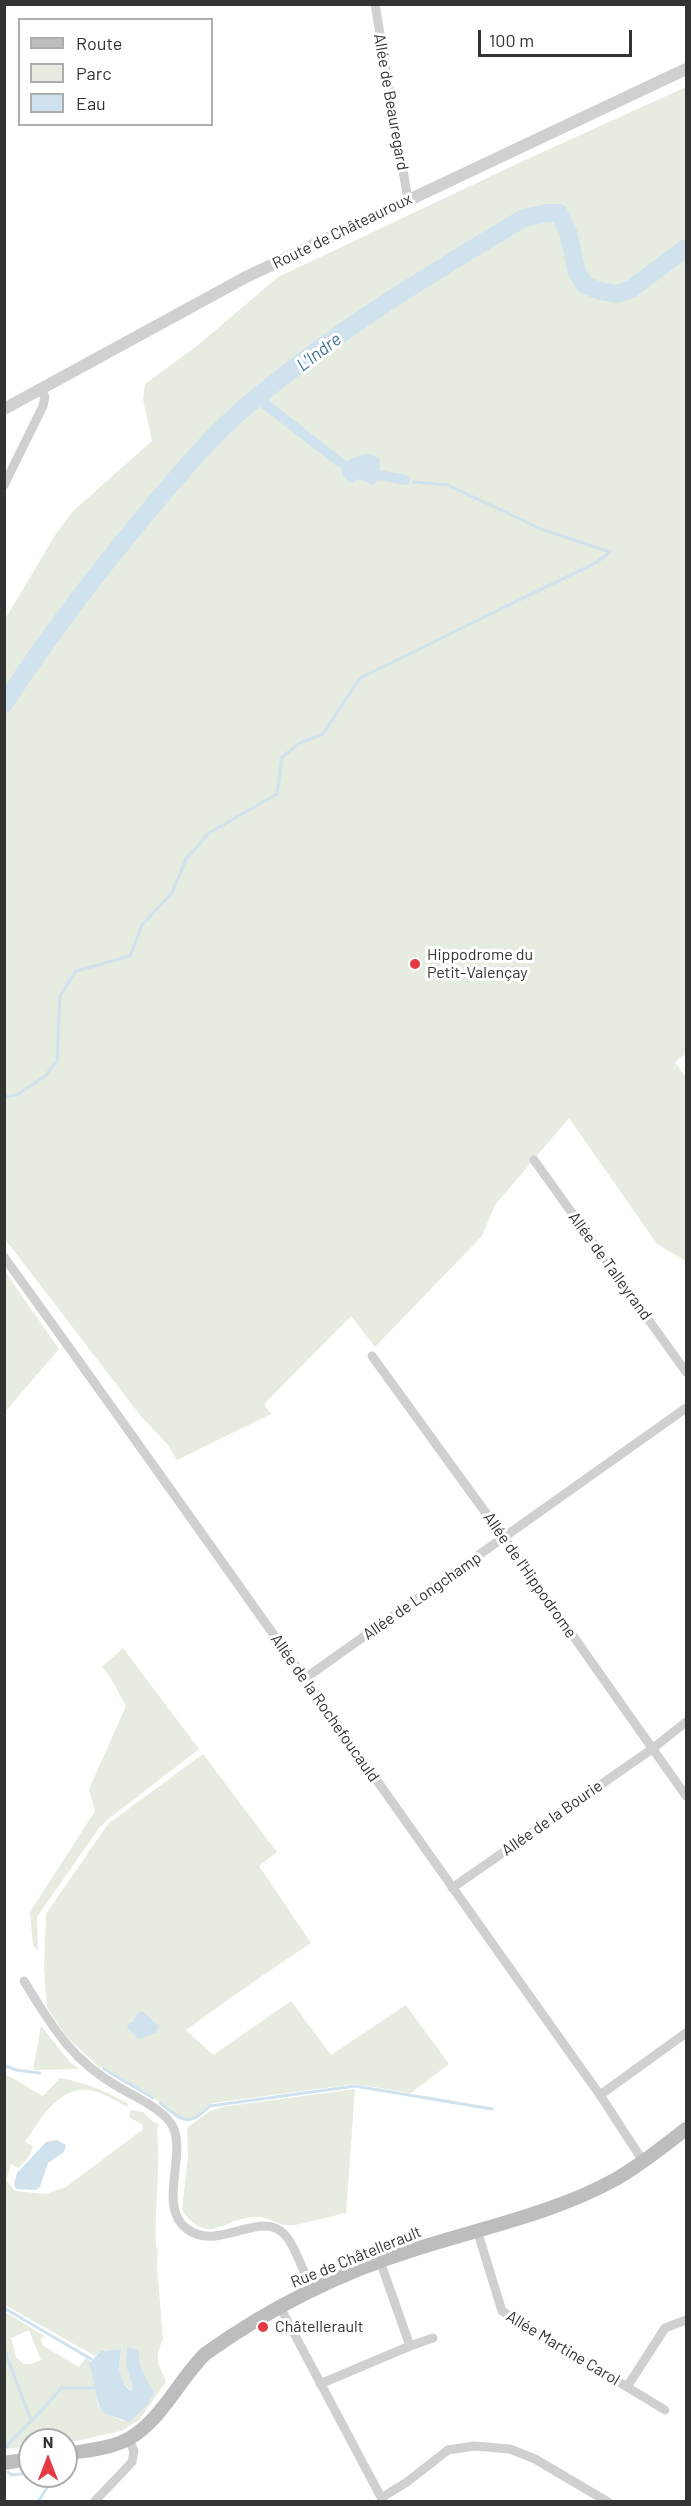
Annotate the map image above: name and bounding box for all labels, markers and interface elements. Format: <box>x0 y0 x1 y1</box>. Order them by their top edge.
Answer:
legend <box>18 18 213 126</box>
scale bar <box>481 18 636 56</box>
text: 100 m <box>489 29 534 51</box>
text: Route <box>76 32 122 54</box>
street label: Allée de Beauregard <box>370 32 412 172</box>
text: Parc <box>76 62 112 84</box>
text: Eau <box>76 92 106 114</box>
street label: Route de Châteauroux <box>269 189 415 273</box>
water label: L'Indre <box>292 328 346 376</box>
place label: Hippodrome du Petit-Valençay <box>427 945 533 983</box>
marker: Hippodrome du Petit-Valençay <box>408 957 422 971</box>
street label: Allée de Talleyrand <box>564 1208 656 1324</box>
street label: Allée de l'Hippodrome <box>479 1508 581 1642</box>
street label: Allée de Longchamp <box>359 1548 485 1644</box>
street label: Allée de la Rochefoucauld <box>267 1630 383 1786</box>
street label: Allée de la Bourie <box>498 1776 606 1860</box>
street label: Rue de Châtellerault <box>288 2222 424 2292</box>
street label: Allée Martine Carol <box>503 2307 623 2389</box>
place label: Châtellerault <box>275 2317 364 2337</box>
marker: Châtellerault <box>256 2320 270 2334</box>
north arrow <box>18 2428 78 2488</box>
text: N <box>43 2432 53 2451</box>

